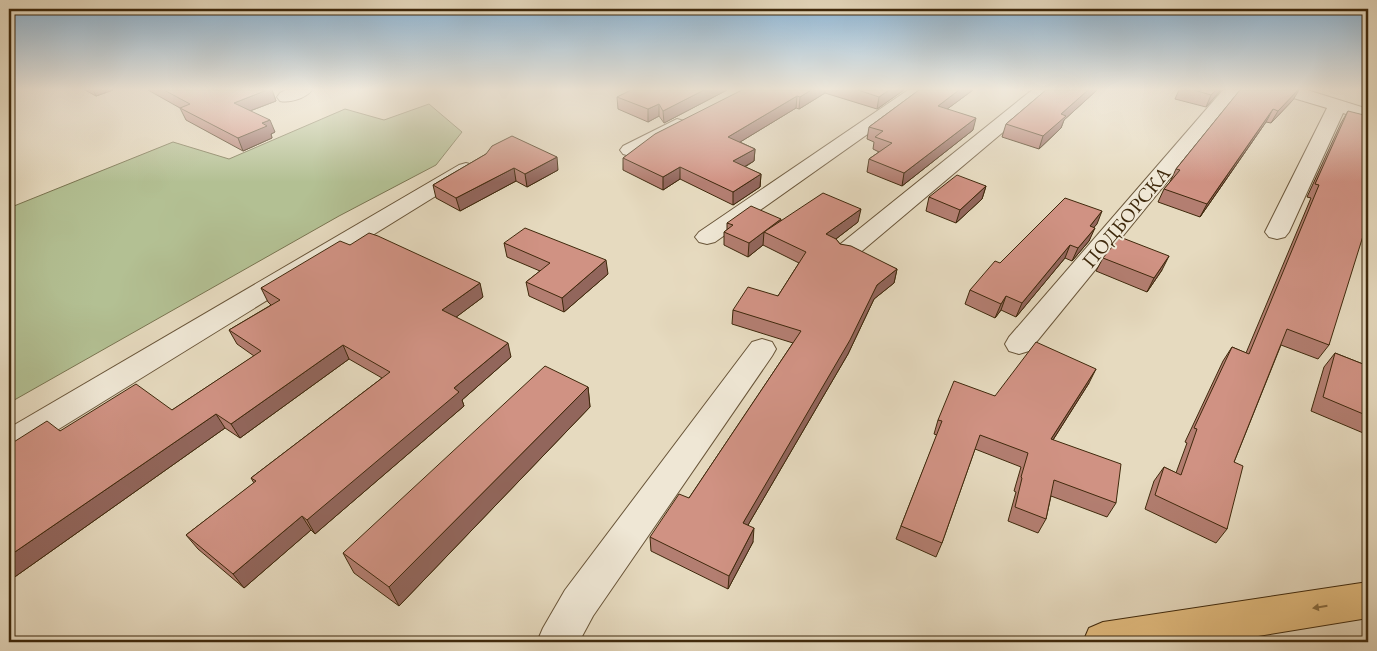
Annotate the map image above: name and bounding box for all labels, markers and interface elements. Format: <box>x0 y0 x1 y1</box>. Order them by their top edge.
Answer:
street label: ПОДБОРСКА <box>1076 161 1176 273</box>
one-way arrow <box>1312 603 1328 611</box>

